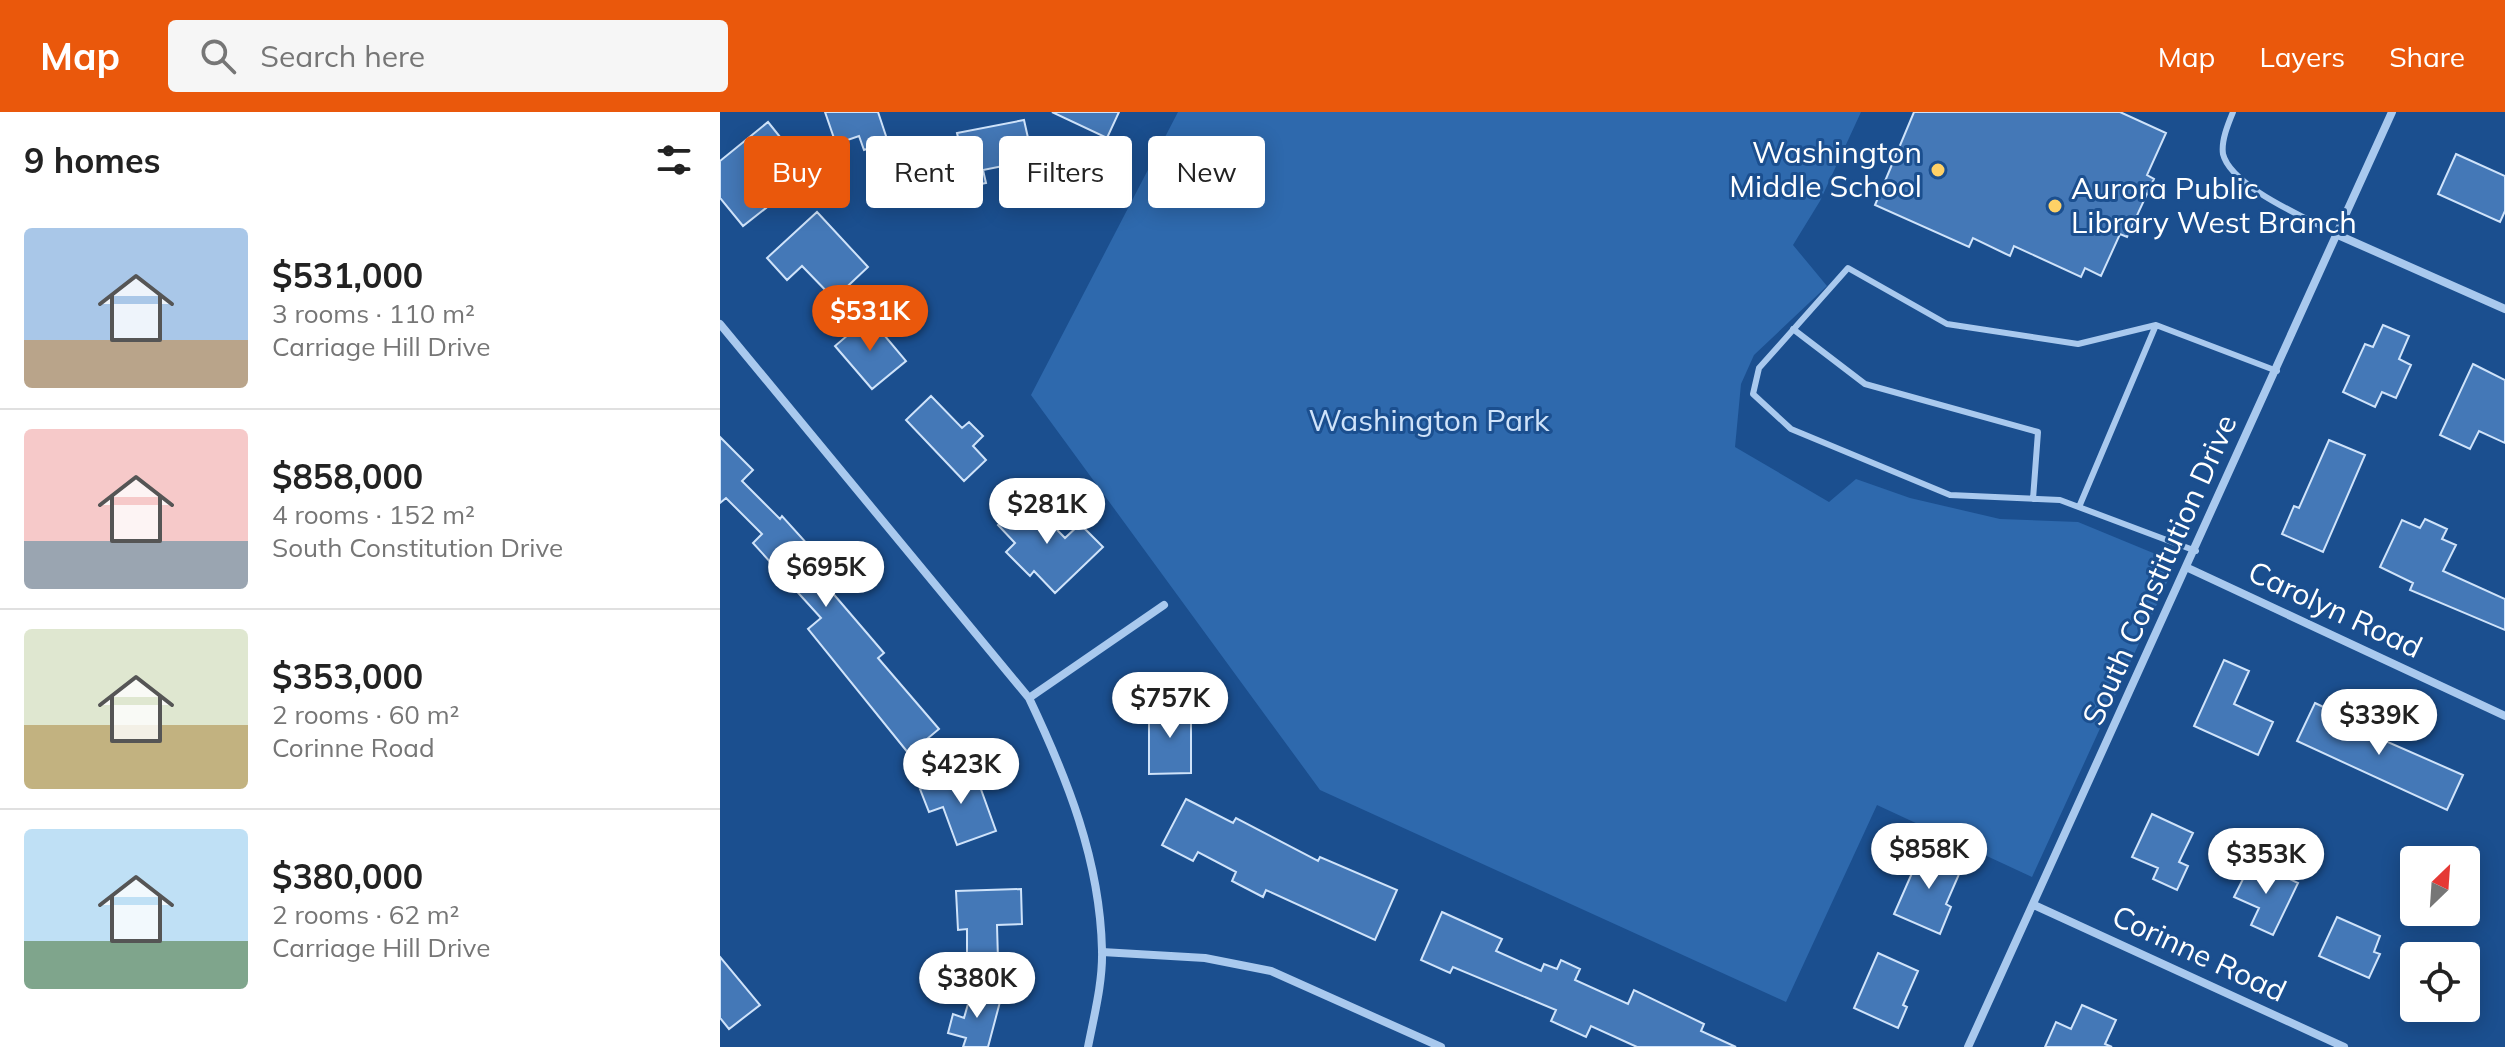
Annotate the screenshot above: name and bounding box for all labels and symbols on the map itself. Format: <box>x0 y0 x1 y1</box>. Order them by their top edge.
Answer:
place label: Washington Middle School <box>1729 133 1922 205</box>
marker: Washington Middle School <box>1929 161 1947 179</box>
place label: Aurora Public Library West Branch <box>2071 169 2357 241</box>
marker: Aurora Public Library West Branch <box>2046 197 2064 215</box>
pin: $531K <box>814 285 926 353</box>
park label: Washington Park <box>1309 401 1550 439</box>
street label: South Constitution Drive <box>2073 408 2245 731</box>
pin: $281K <box>991 478 1103 546</box>
pin: $695K <box>770 541 882 609</box>
street label: Carolyn Road <box>2242 552 2429 666</box>
pin: $757K <box>1114 672 1226 740</box>
pin: $339K <box>2323 689 2435 757</box>
pin: $423K <box>905 738 1017 806</box>
pin: $858K <box>1873 823 1985 891</box>
pin: $353K <box>2210 828 2322 896</box>
north arrow <box>2400 846 2480 926</box>
street label: Corinne Road <box>2106 896 2292 1010</box>
pin: $380K <box>921 952 1033 1020</box>

